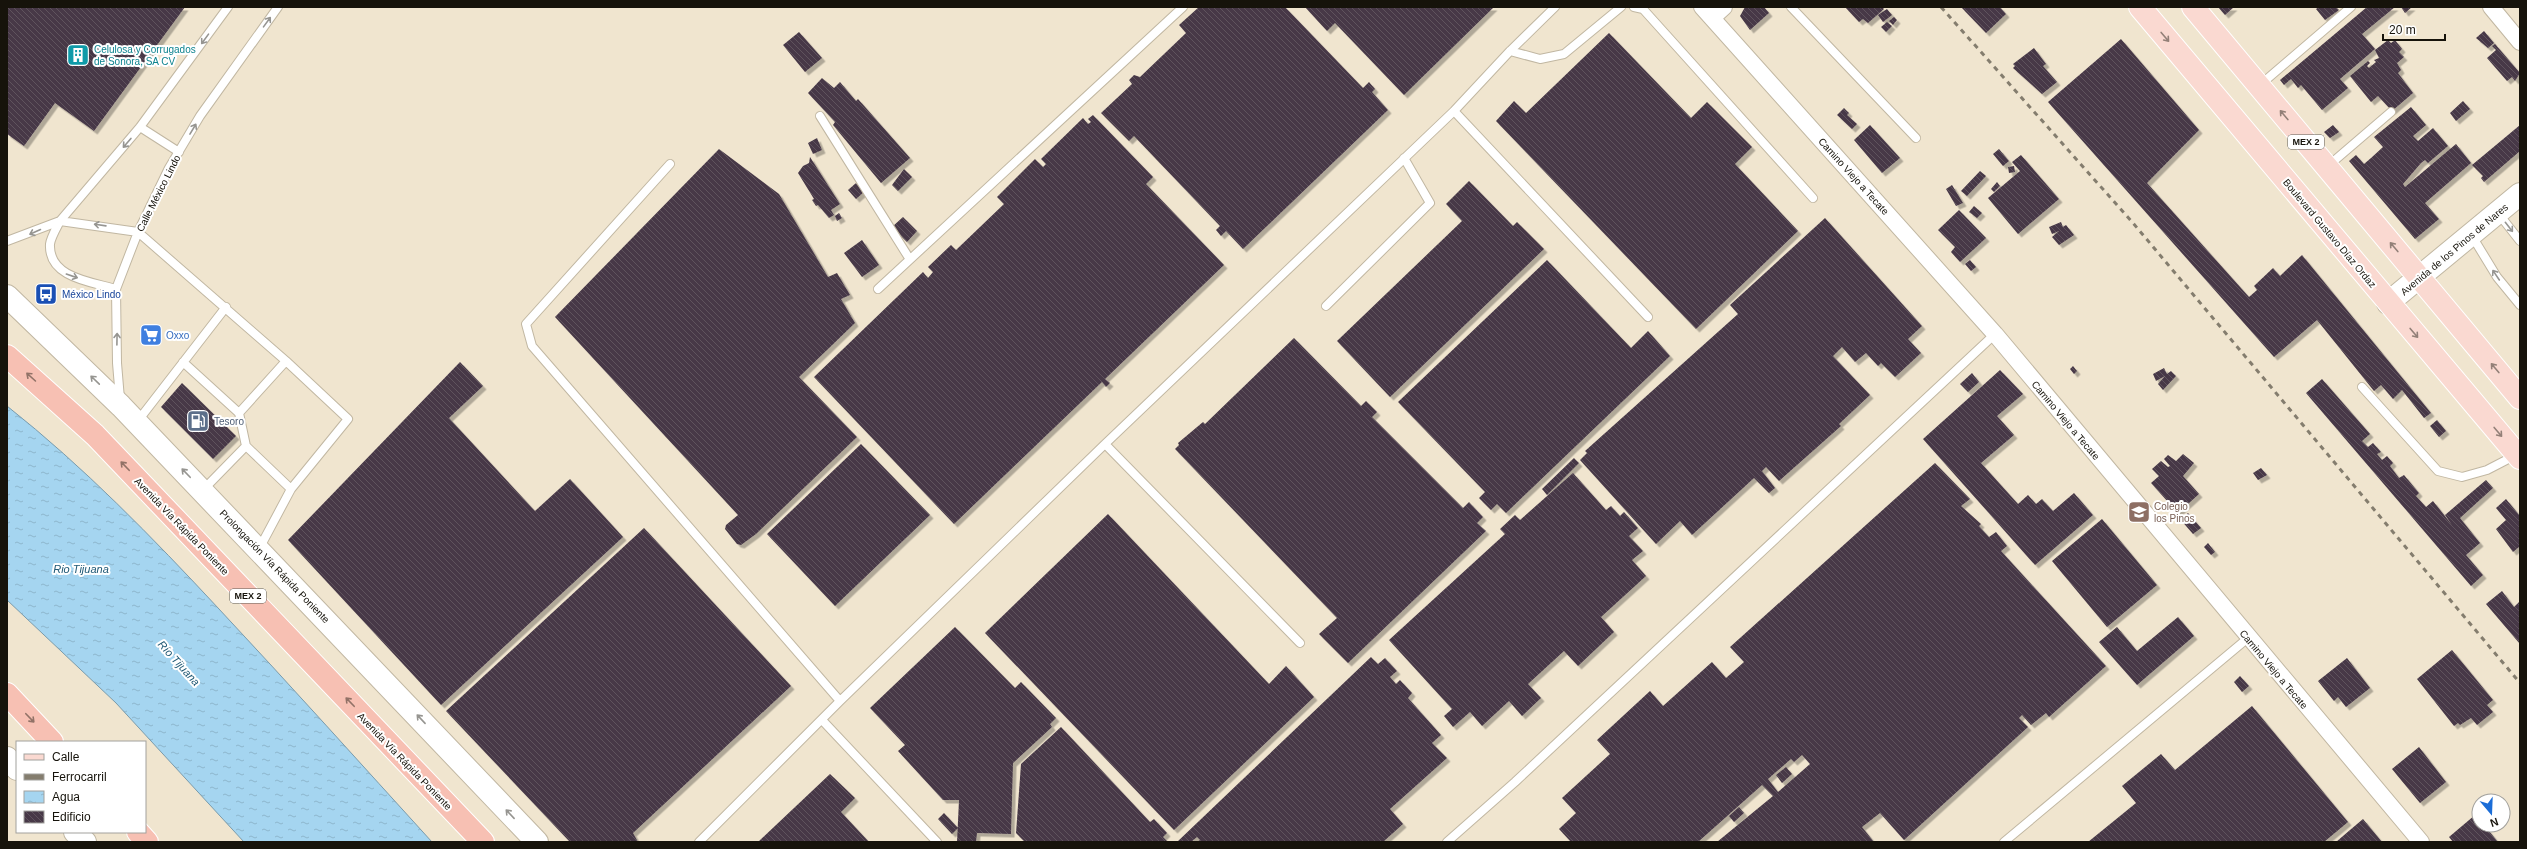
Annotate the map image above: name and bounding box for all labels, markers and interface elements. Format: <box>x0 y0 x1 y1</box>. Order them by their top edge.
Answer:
scale bar <box>2383 16 2445 42</box>
one-way arrow <box>263 17 271 28</box>
text: 20 m <box>2389 23 2416 37</box>
one-way arrow <box>2160 31 2169 42</box>
one-way arrow <box>201 33 209 44</box>
building icon: Celulosa y Corrugados de Sonora, SA CV <box>65 42 91 68</box>
place label: Celulosa y Corrugados de Sonora, SA CV <box>94 44 196 67</box>
one-way arrow <box>2279 110 2288 120</box>
one-way arrow <box>189 123 197 135</box>
road number: MEX 2 <box>2288 135 2324 149</box>
street label: Camino Viejo a Tecate <box>1816 136 1891 217</box>
one-way arrow <box>123 137 132 148</box>
street label: Calle México Lindo <box>134 153 183 233</box>
street label: Boulevard Gustavo Díaz Ordaz <box>2281 177 2378 290</box>
street label: Avenida de los Pinos de Nares <box>2398 201 2510 297</box>
one-way arrow <box>94 221 107 229</box>
one-way arrow <box>2504 221 2513 232</box>
one-way arrow <box>30 228 42 236</box>
one-way arrow <box>2389 241 2398 252</box>
one-way arrow <box>2492 269 2500 280</box>
one-way arrow <box>65 272 77 280</box>
bus stop icon: México Lindo <box>33 281 59 307</box>
place label: México Lindo <box>62 289 121 300</box>
supermarket icon: Oxxo <box>138 322 164 348</box>
one-way arrow <box>2409 328 2418 338</box>
place label: Oxxo <box>166 330 190 341</box>
one-way arrow <box>113 333 121 346</box>
one-way arrow <box>2490 362 2499 373</box>
one-way arrow <box>26 373 36 382</box>
one-way arrow <box>90 376 100 385</box>
street label: Camino Viejo a Tecate <box>2029 379 2102 462</box>
fuel station icon: Tesoro <box>185 408 211 434</box>
place label: Tesoro <box>214 416 244 427</box>
one-way arrow <box>2493 427 2502 437</box>
one-way arrow <box>120 461 129 471</box>
one-way arrow <box>181 468 191 478</box>
street label: Avenida Vía Rápida Poniente <box>132 476 231 577</box>
school or university icon: Colegio los Pinos <box>2126 499 2152 525</box>
place label: Colegio los Pinos <box>2154 501 2195 524</box>
street label: Prolongación Vía Rápida Poniente <box>218 508 332 625</box>
water label: Rio Tijuana <box>53 563 109 575</box>
road number: MEX 2 <box>230 589 266 603</box>
street label: Camino Viejo a Tecate <box>2237 628 2310 711</box>
water label: Río Tijuana <box>156 638 202 688</box>
one-way arrow <box>345 697 354 707</box>
street label: Avenida Vía Rápida Poniente <box>355 711 454 812</box>
one-way arrow <box>25 713 34 723</box>
one-way arrow <box>416 714 425 724</box>
legend <box>16 741 146 833</box>
text: Calle <box>52 750 80 764</box>
text: Ferrocarril <box>52 770 107 784</box>
text: Agua <box>52 790 80 804</box>
north arrow <box>2471 793 2511 833</box>
one-way arrow <box>505 809 515 819</box>
text: Edificio <box>52 810 91 824</box>
text: N <box>2488 815 2500 829</box>

